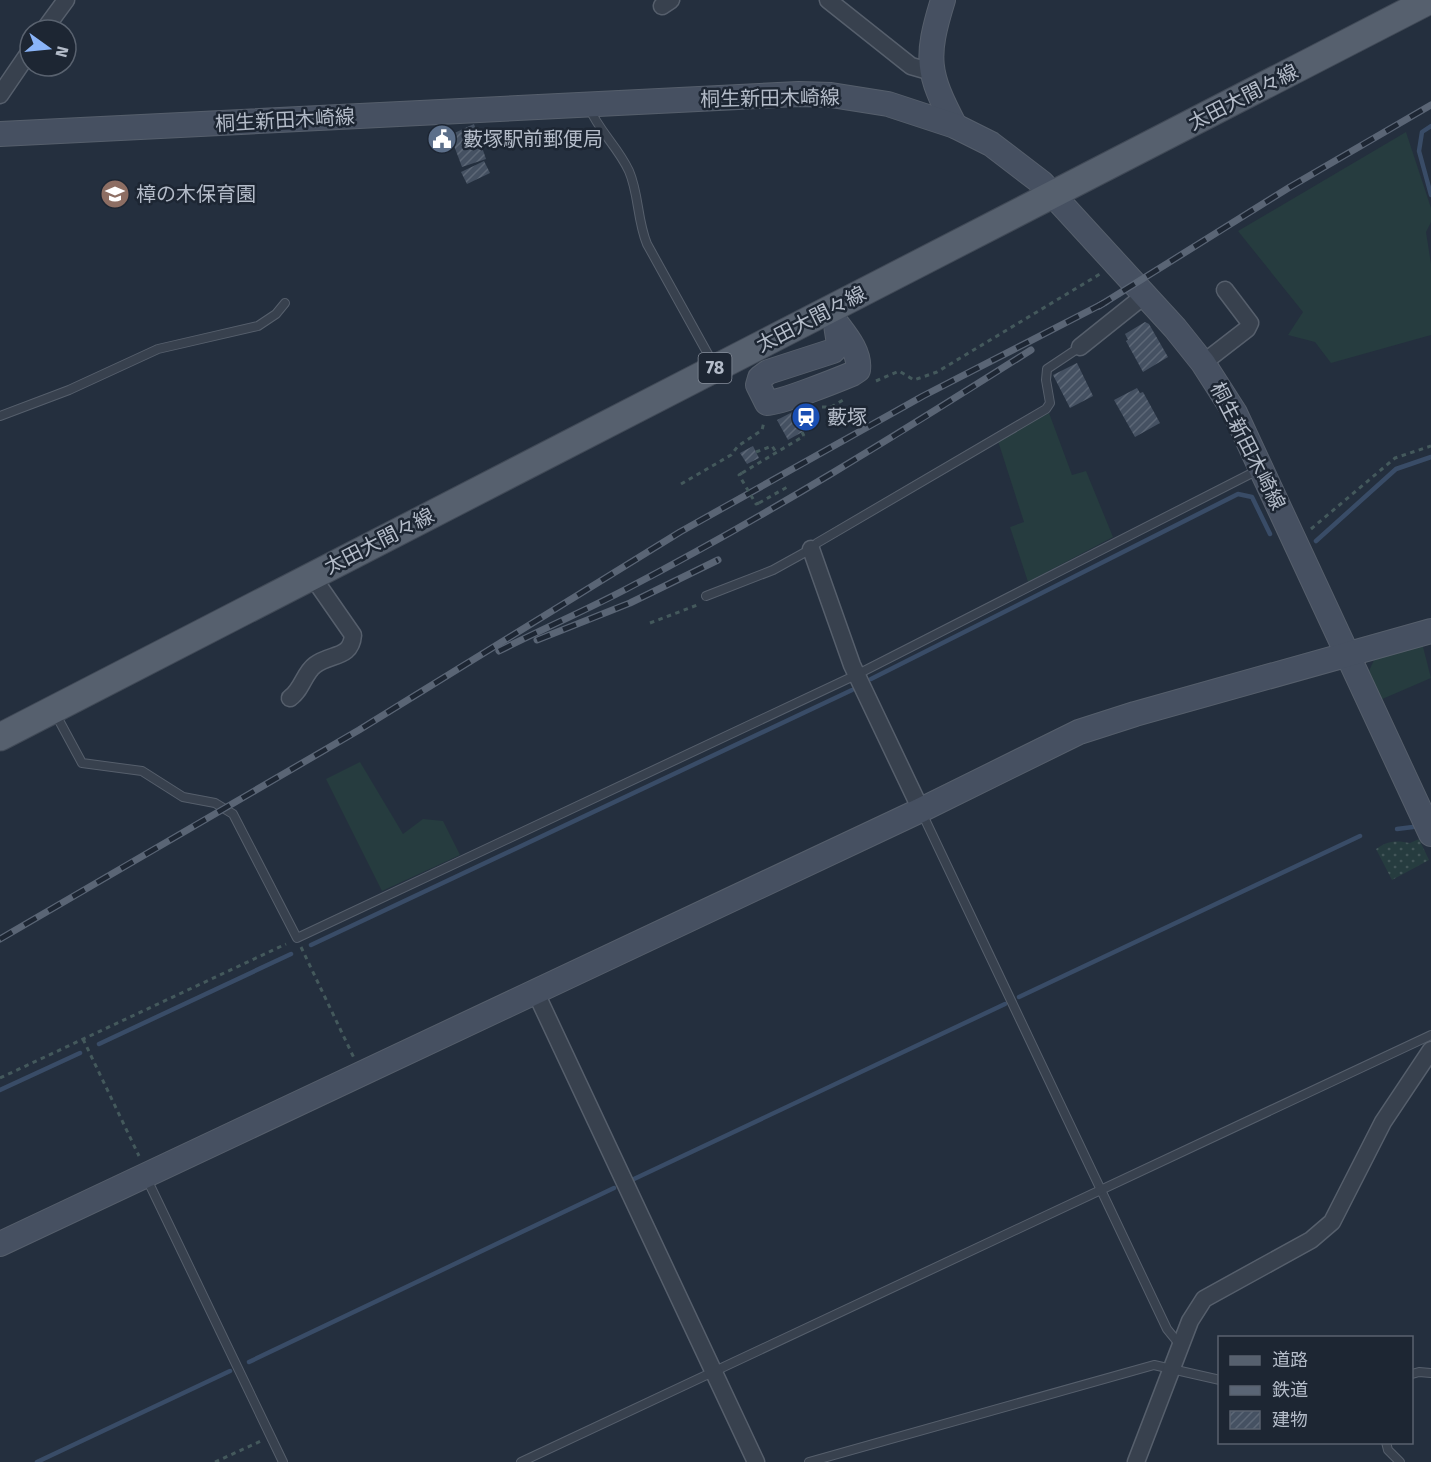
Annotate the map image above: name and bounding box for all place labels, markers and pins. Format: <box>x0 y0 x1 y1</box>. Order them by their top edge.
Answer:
public building icon: 藪塚駅前郵便局 <box>426 123 458 155</box>
place label: 藪塚駅前郵便局 <box>463 127 603 151</box>
school or university icon: 樟の木保育園 <box>99 178 131 210</box>
place label: 樟の木保育園 <box>136 182 256 206</box>
station icon: 藪塚 <box>790 401 822 433</box>
place label: 藪塚 <box>827 405 867 429</box>

